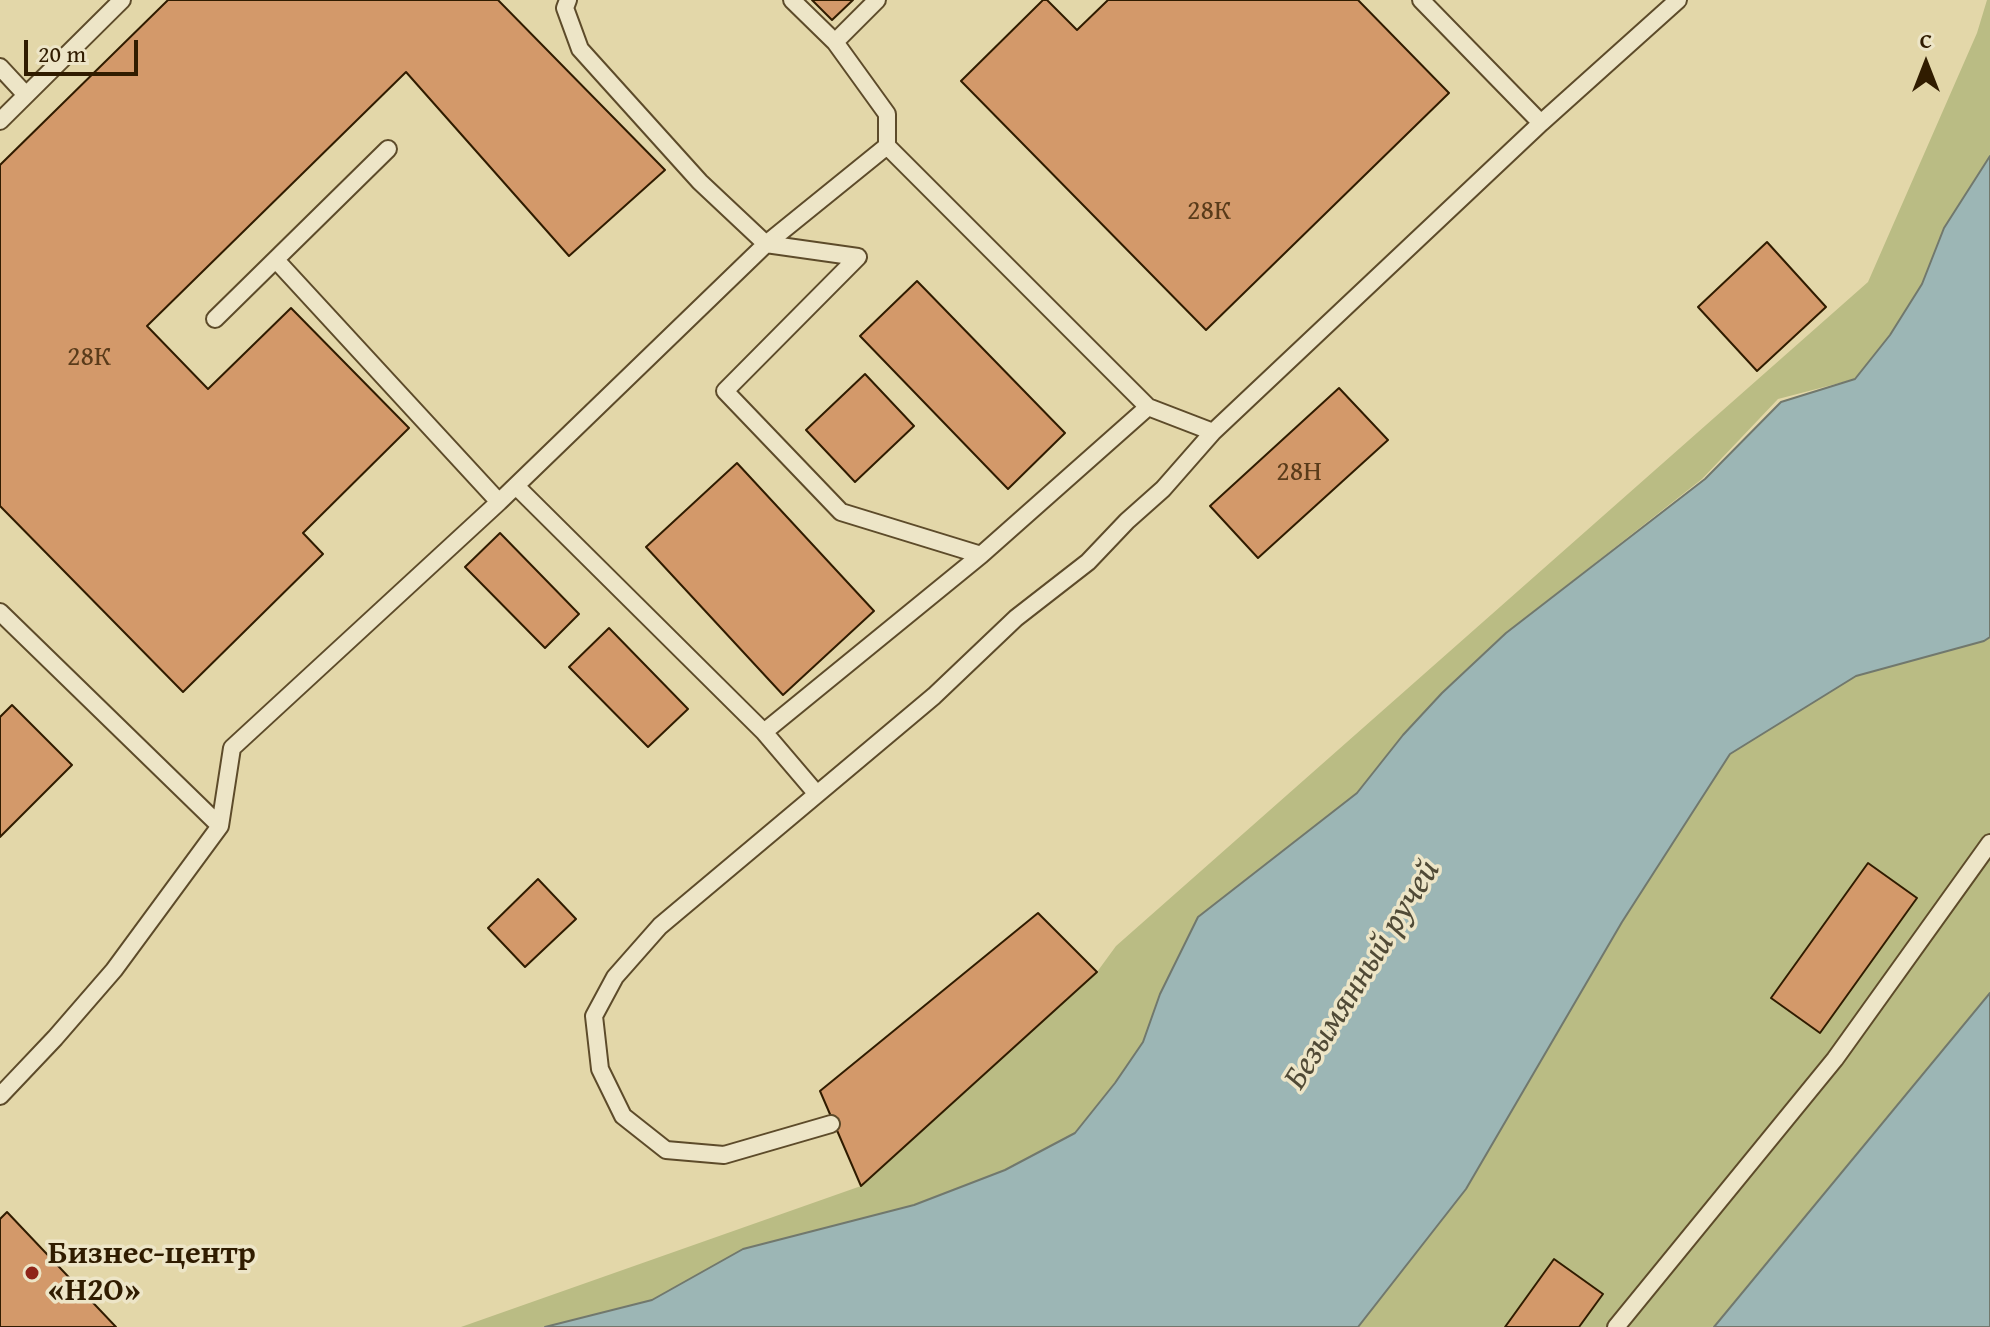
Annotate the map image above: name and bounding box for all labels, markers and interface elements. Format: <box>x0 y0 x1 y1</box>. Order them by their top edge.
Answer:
scale bar <box>28 24 142 74</box>
north arrow <box>1886 24 1966 104</box>
text: С <box>1920 24 1932 56</box>
text: 20 m <box>38 36 86 71</box>
house number: 28К <box>1187 195 1231 229</box>
house number: 28К <box>67 341 111 375</box>
house number: 28Н <box>1276 456 1322 490</box>
water label: Безымянный ручей <box>1276 853 1450 1097</box>
place label: Бизнес-центр «H2O» <box>48 1236 256 1311</box>
marker: Бизнес-центр «H2O» <box>23 1264 41 1282</box>

